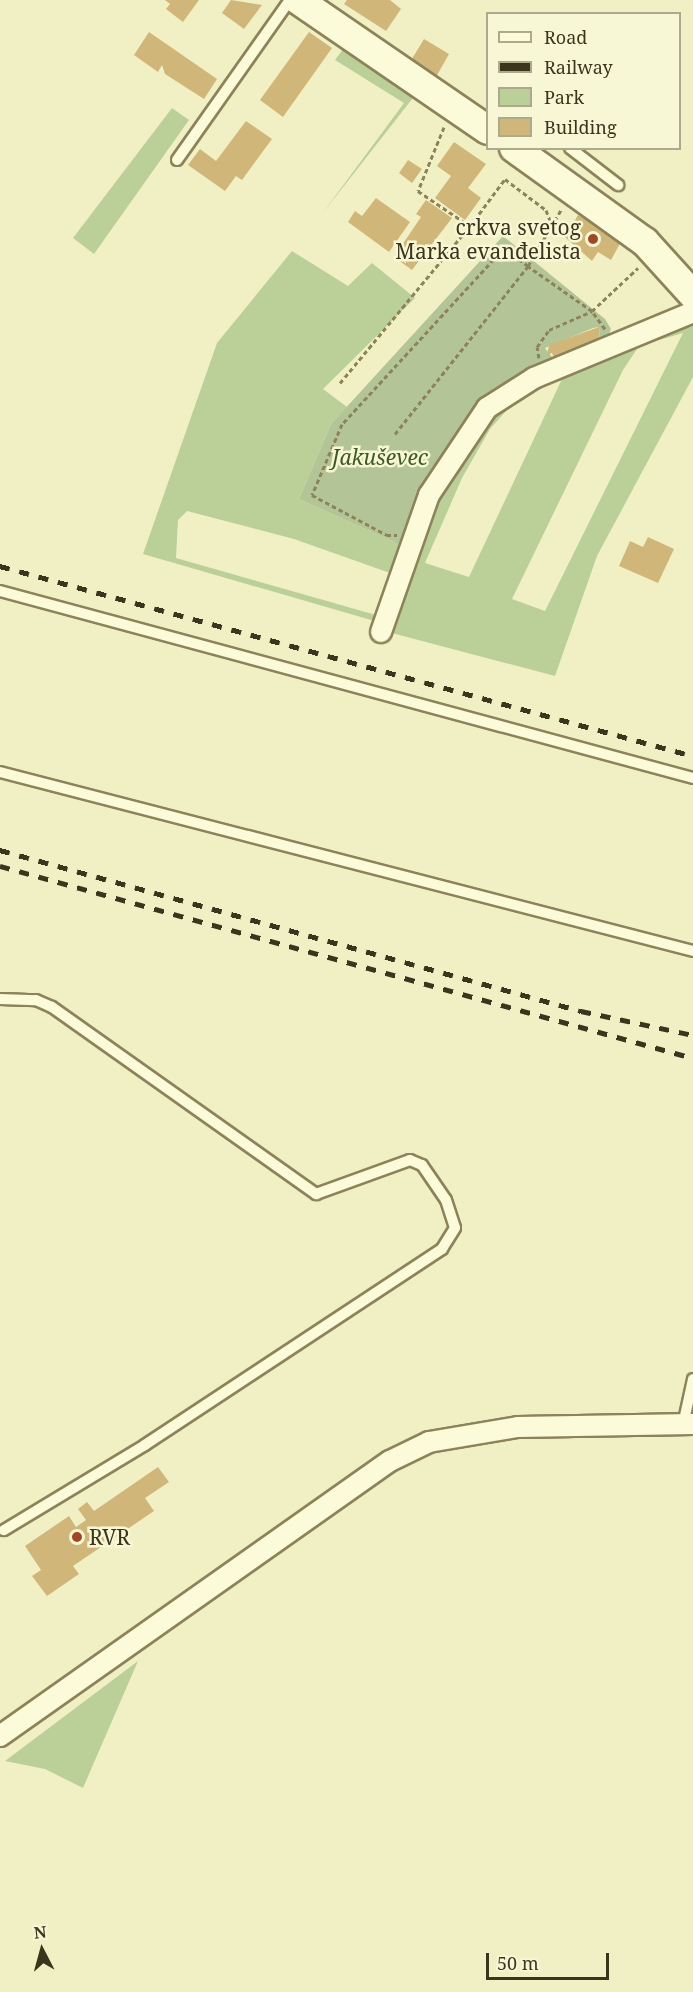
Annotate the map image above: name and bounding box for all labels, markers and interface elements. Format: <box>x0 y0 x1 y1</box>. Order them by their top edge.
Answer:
legend <box>486 12 681 150</box>
text: Road <box>544 25 587 49</box>
text: Railway <box>544 55 613 79</box>
text: Park <box>544 85 584 109</box>
text: Building <box>544 115 617 139</box>
place label: crkva svetog Marka evanđelista <box>395 214 581 264</box>
marker: crkva svetog Marka evanđelista <box>586 232 600 246</box>
park label: Jakuševec <box>332 444 428 470</box>
place label: RVR <box>89 1524 130 1550</box>
marker: RVR <box>70 1530 84 1544</box>
north arrow <box>12 1920 72 1980</box>
text: N <box>33 1921 48 1944</box>
scale bar <box>489 1941 612 1979</box>
text: 50 m <box>497 1951 539 1975</box>

